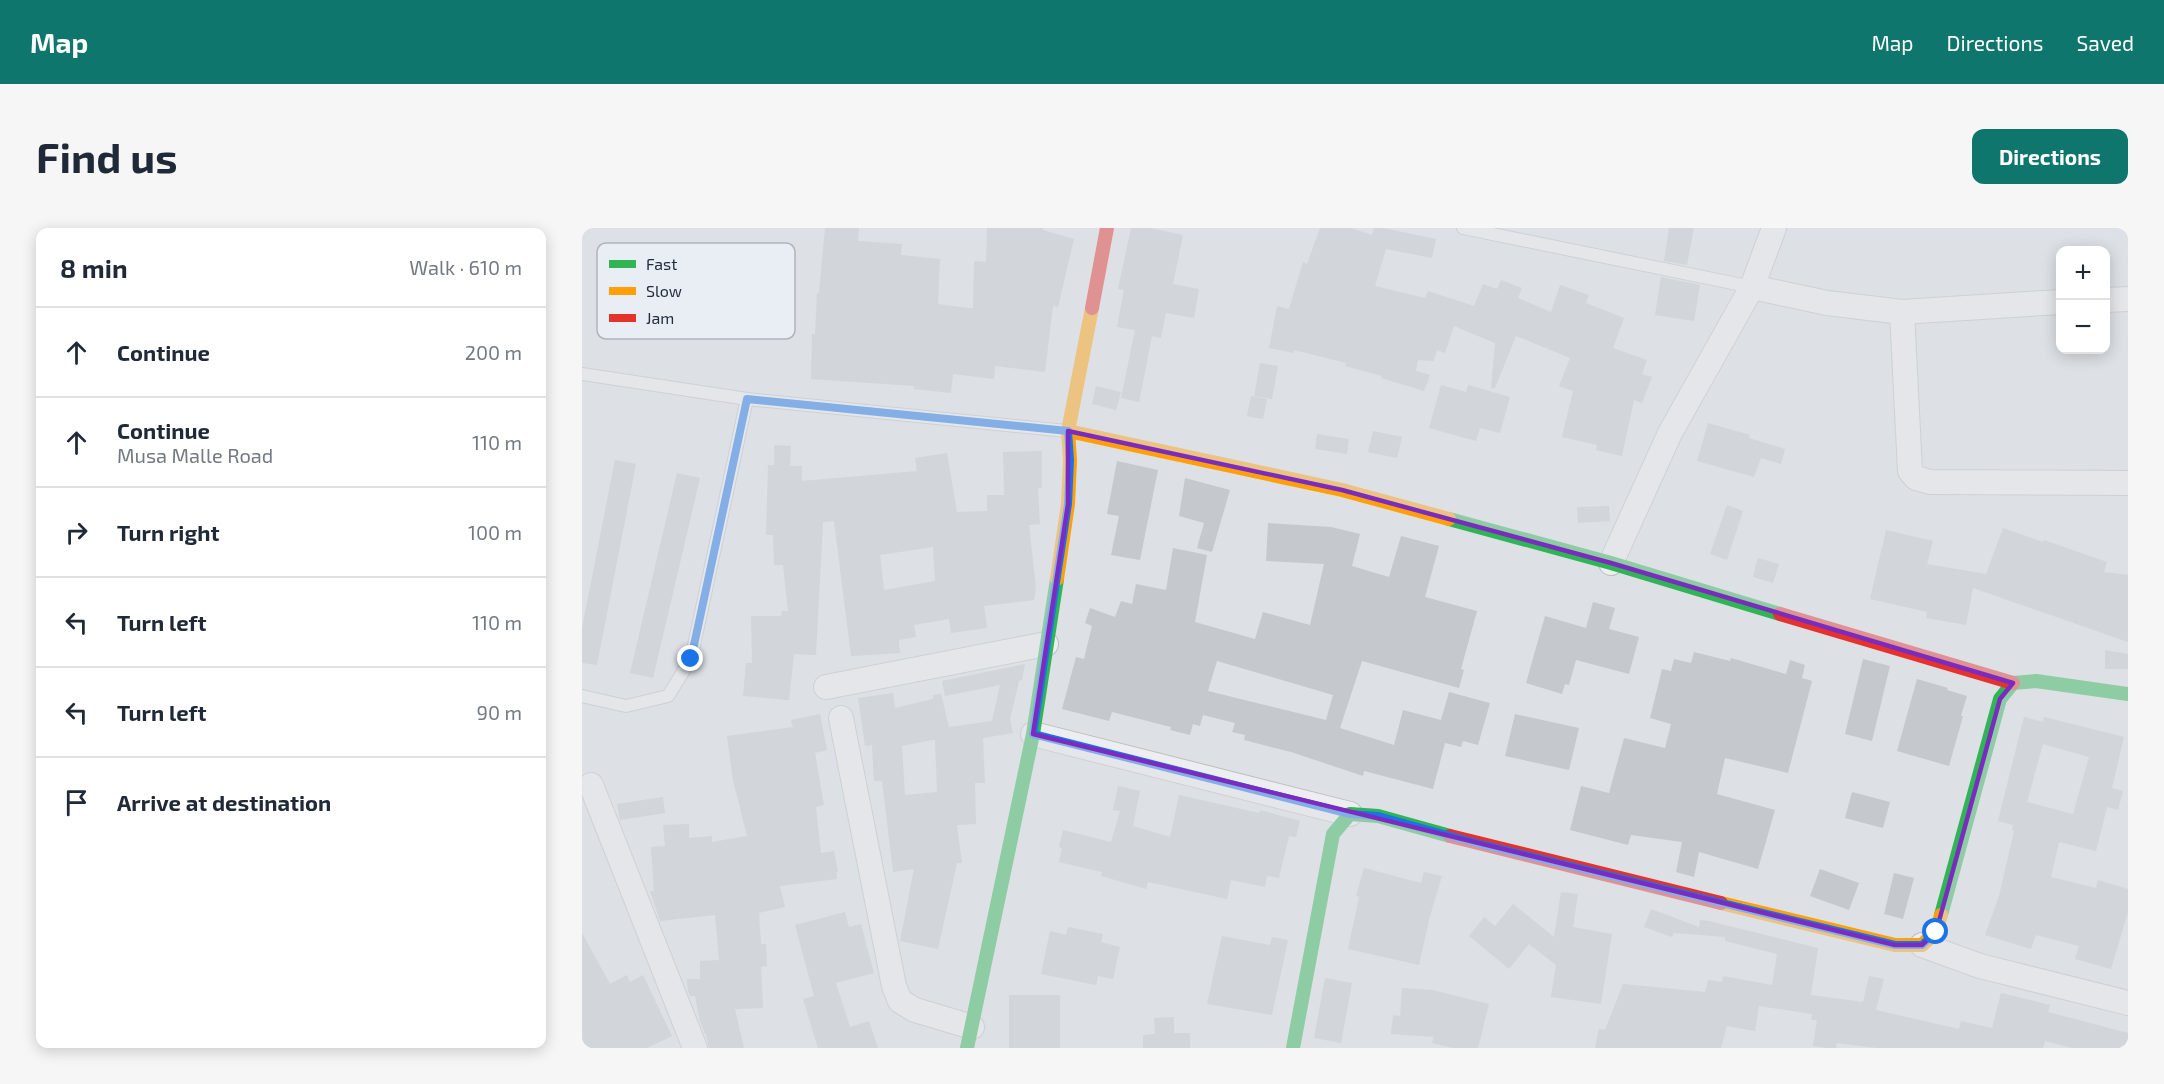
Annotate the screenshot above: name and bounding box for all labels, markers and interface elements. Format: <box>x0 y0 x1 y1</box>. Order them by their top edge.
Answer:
text: Map <box>30 25 88 59</box>
text: Map <box>1871 30 1914 55</box>
text: Directions <box>1947 30 2043 55</box>
text: Saved <box>2076 30 2134 55</box>
button: Directions <box>1972 129 2128 184</box>
text: Find us <box>36 131 178 181</box>
legend <box>597 243 795 339</box>
map controls <box>2056 246 2110 354</box>
button: + <box>2056 246 2110 300</box>
text: 8 min <box>60 252 128 283</box>
text: Fast <box>646 254 677 273</box>
text: Walk · 610 m <box>409 255 522 279</box>
text: Slow <box>646 281 682 300</box>
button: − <box>2056 300 2110 354</box>
text: Jam <box>646 308 674 327</box>
icon: ahead <box>60 336 93 369</box>
text: Continue <box>117 339 210 365</box>
text: 200 m <box>465 340 522 364</box>
text: Continue <box>117 417 210 443</box>
icon: ahead <box>60 426 93 459</box>
text: 110 m <box>472 430 522 454</box>
text: Musa Malle Road <box>117 443 273 467</box>
icon: right <box>60 516 93 549</box>
text: Turn right <box>117 519 219 545</box>
text: 100 m <box>468 520 522 544</box>
icon: left <box>60 606 93 639</box>
text: Turn left <box>117 609 206 635</box>
text: 110 m <box>472 610 522 634</box>
route end <box>677 645 703 671</box>
icon: left <box>60 696 93 729</box>
text: Turn left <box>117 699 206 725</box>
text: 90 m <box>477 700 522 724</box>
icon: arrive <box>60 786 93 819</box>
text: Arrive at destination <box>117 789 331 815</box>
route start <box>1922 918 1948 944</box>

